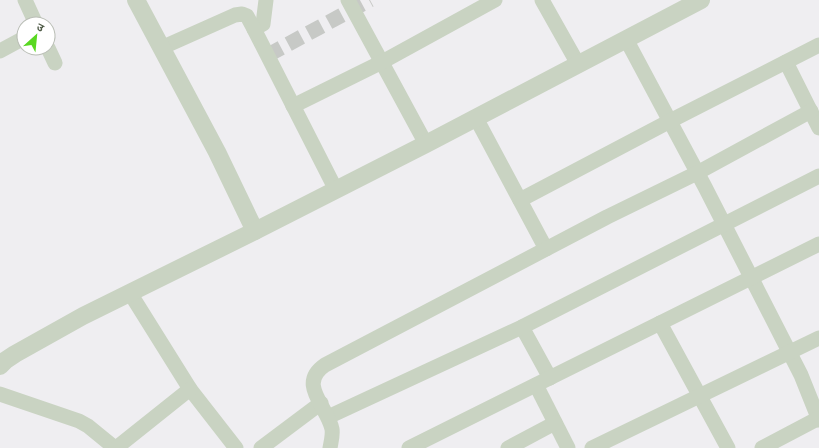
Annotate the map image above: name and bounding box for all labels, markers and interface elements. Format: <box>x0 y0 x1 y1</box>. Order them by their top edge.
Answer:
north arrow <box>16 16 56 56</box>
text: उ <box>34 19 47 35</box>

